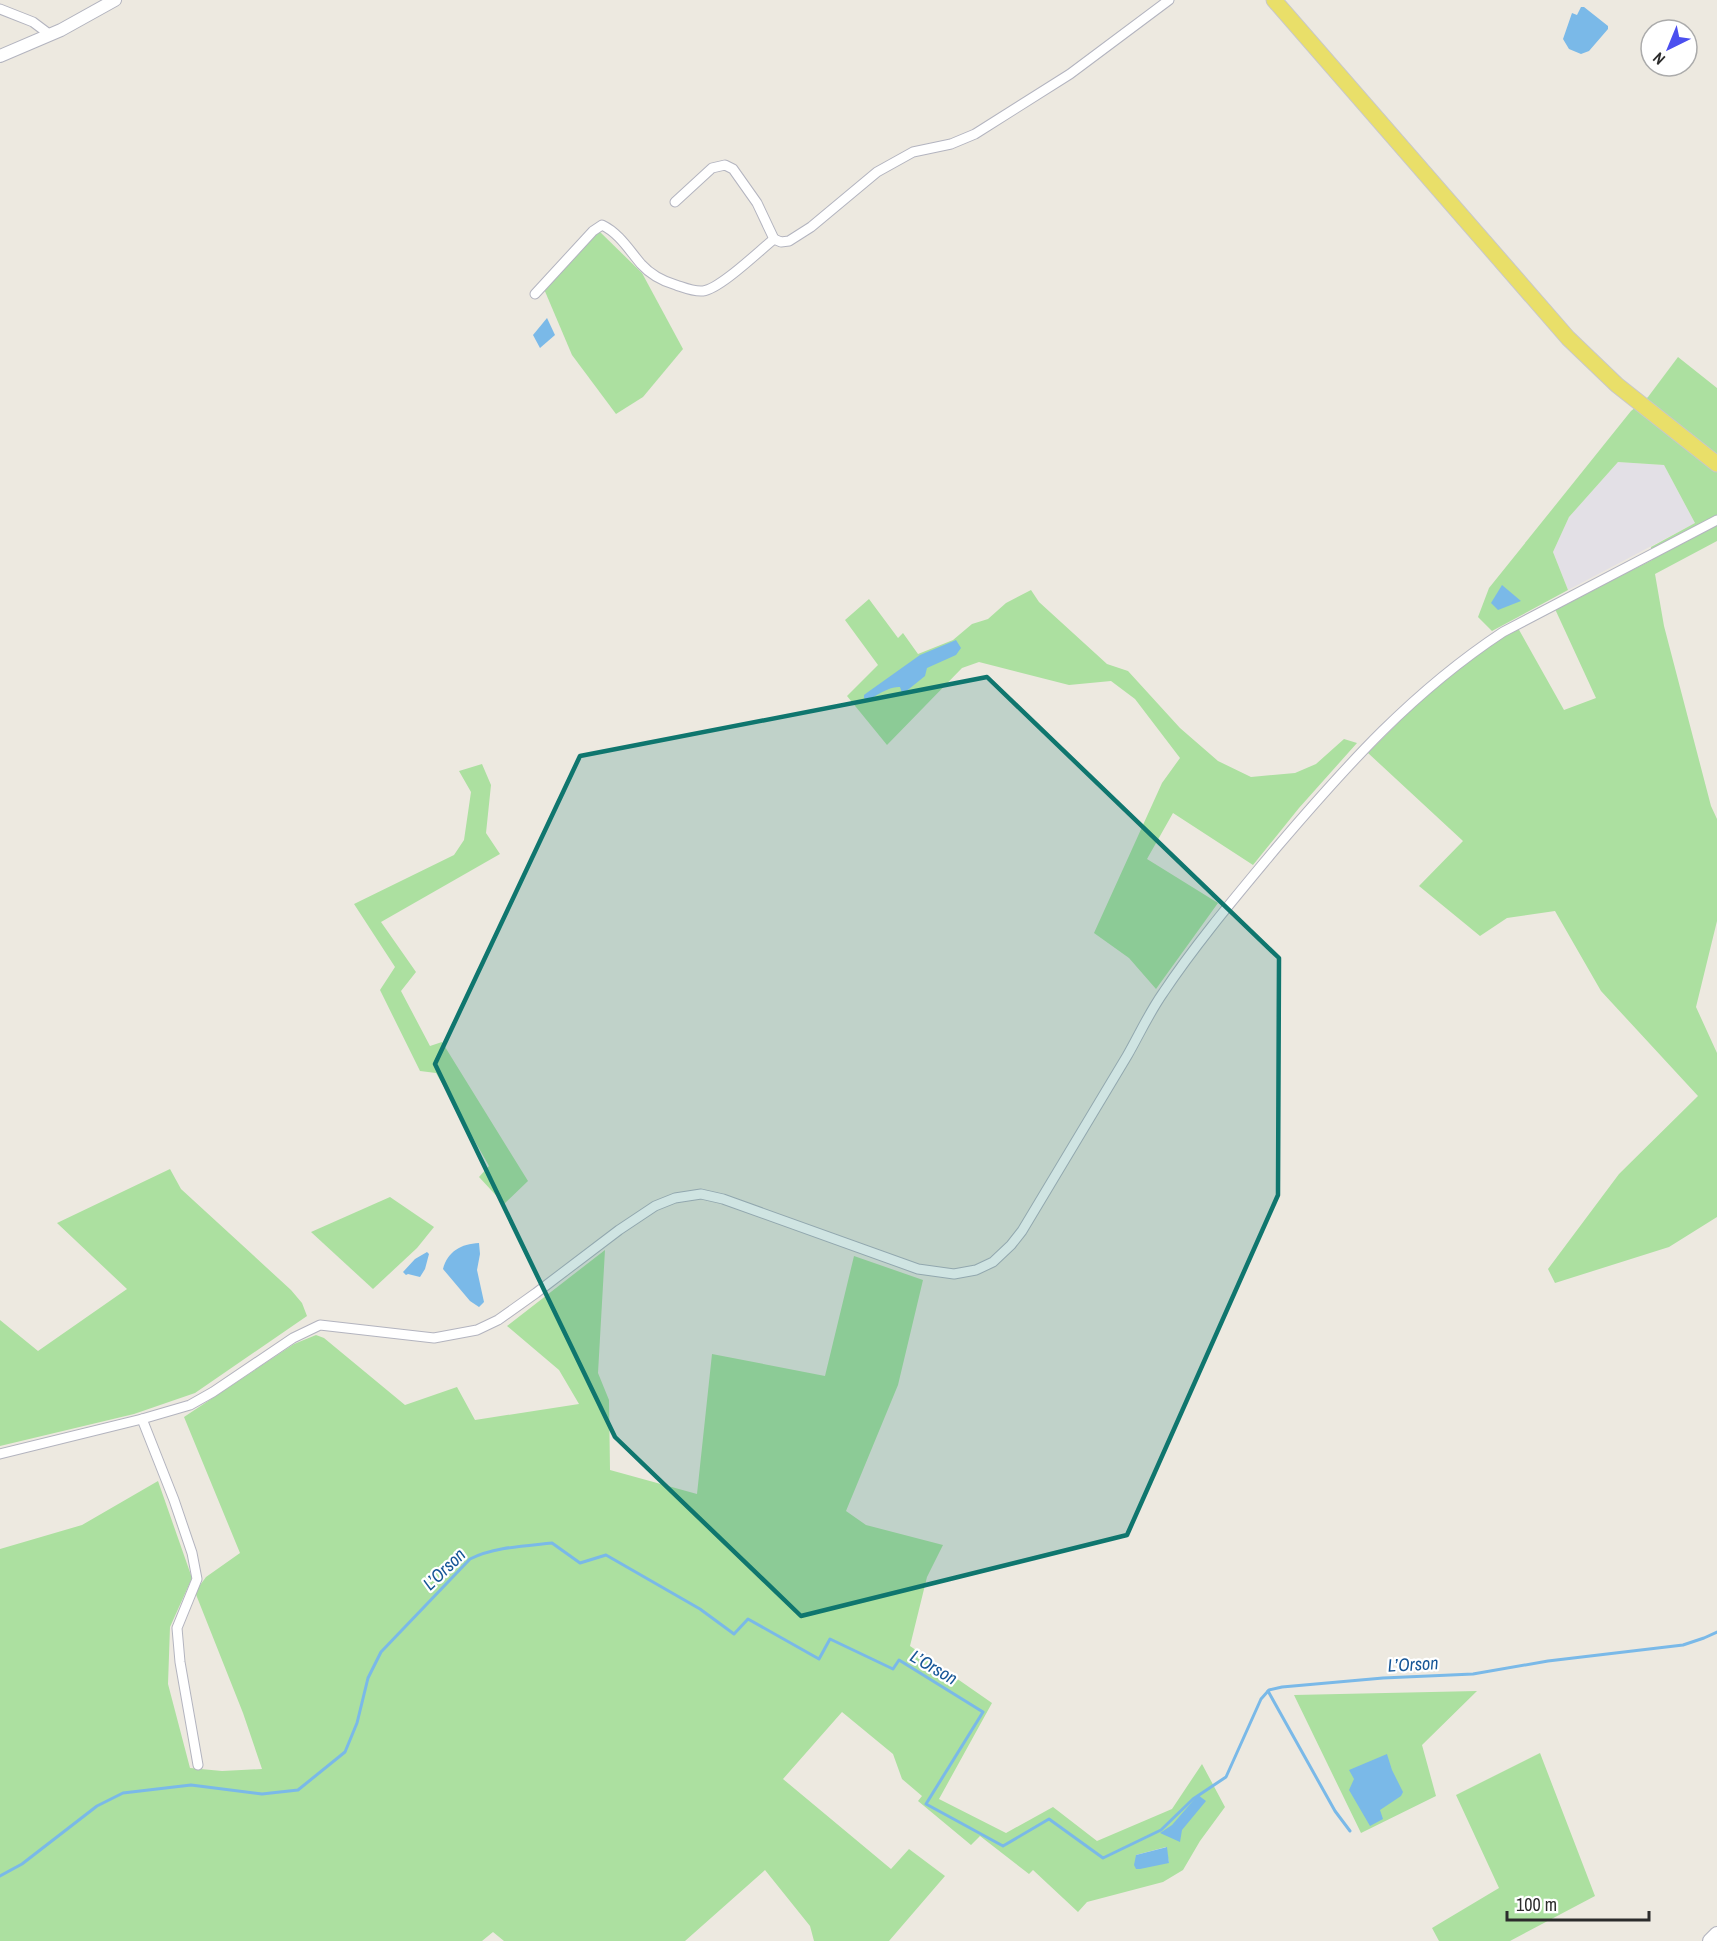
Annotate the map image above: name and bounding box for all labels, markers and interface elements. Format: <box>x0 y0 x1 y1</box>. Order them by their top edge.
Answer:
north arrow <box>1639 18 1699 78</box>
text: N <box>1648 48 1670 70</box>
water label: L’Orson <box>417 1542 471 1596</box>
water label: L’Orson <box>906 1643 962 1691</box>
water label: L’Orson <box>1387 1650 1439 1678</box>
scale bar <box>1507 1884 1650 1922</box>
text: 100 m <box>1516 1892 1557 1917</box>

